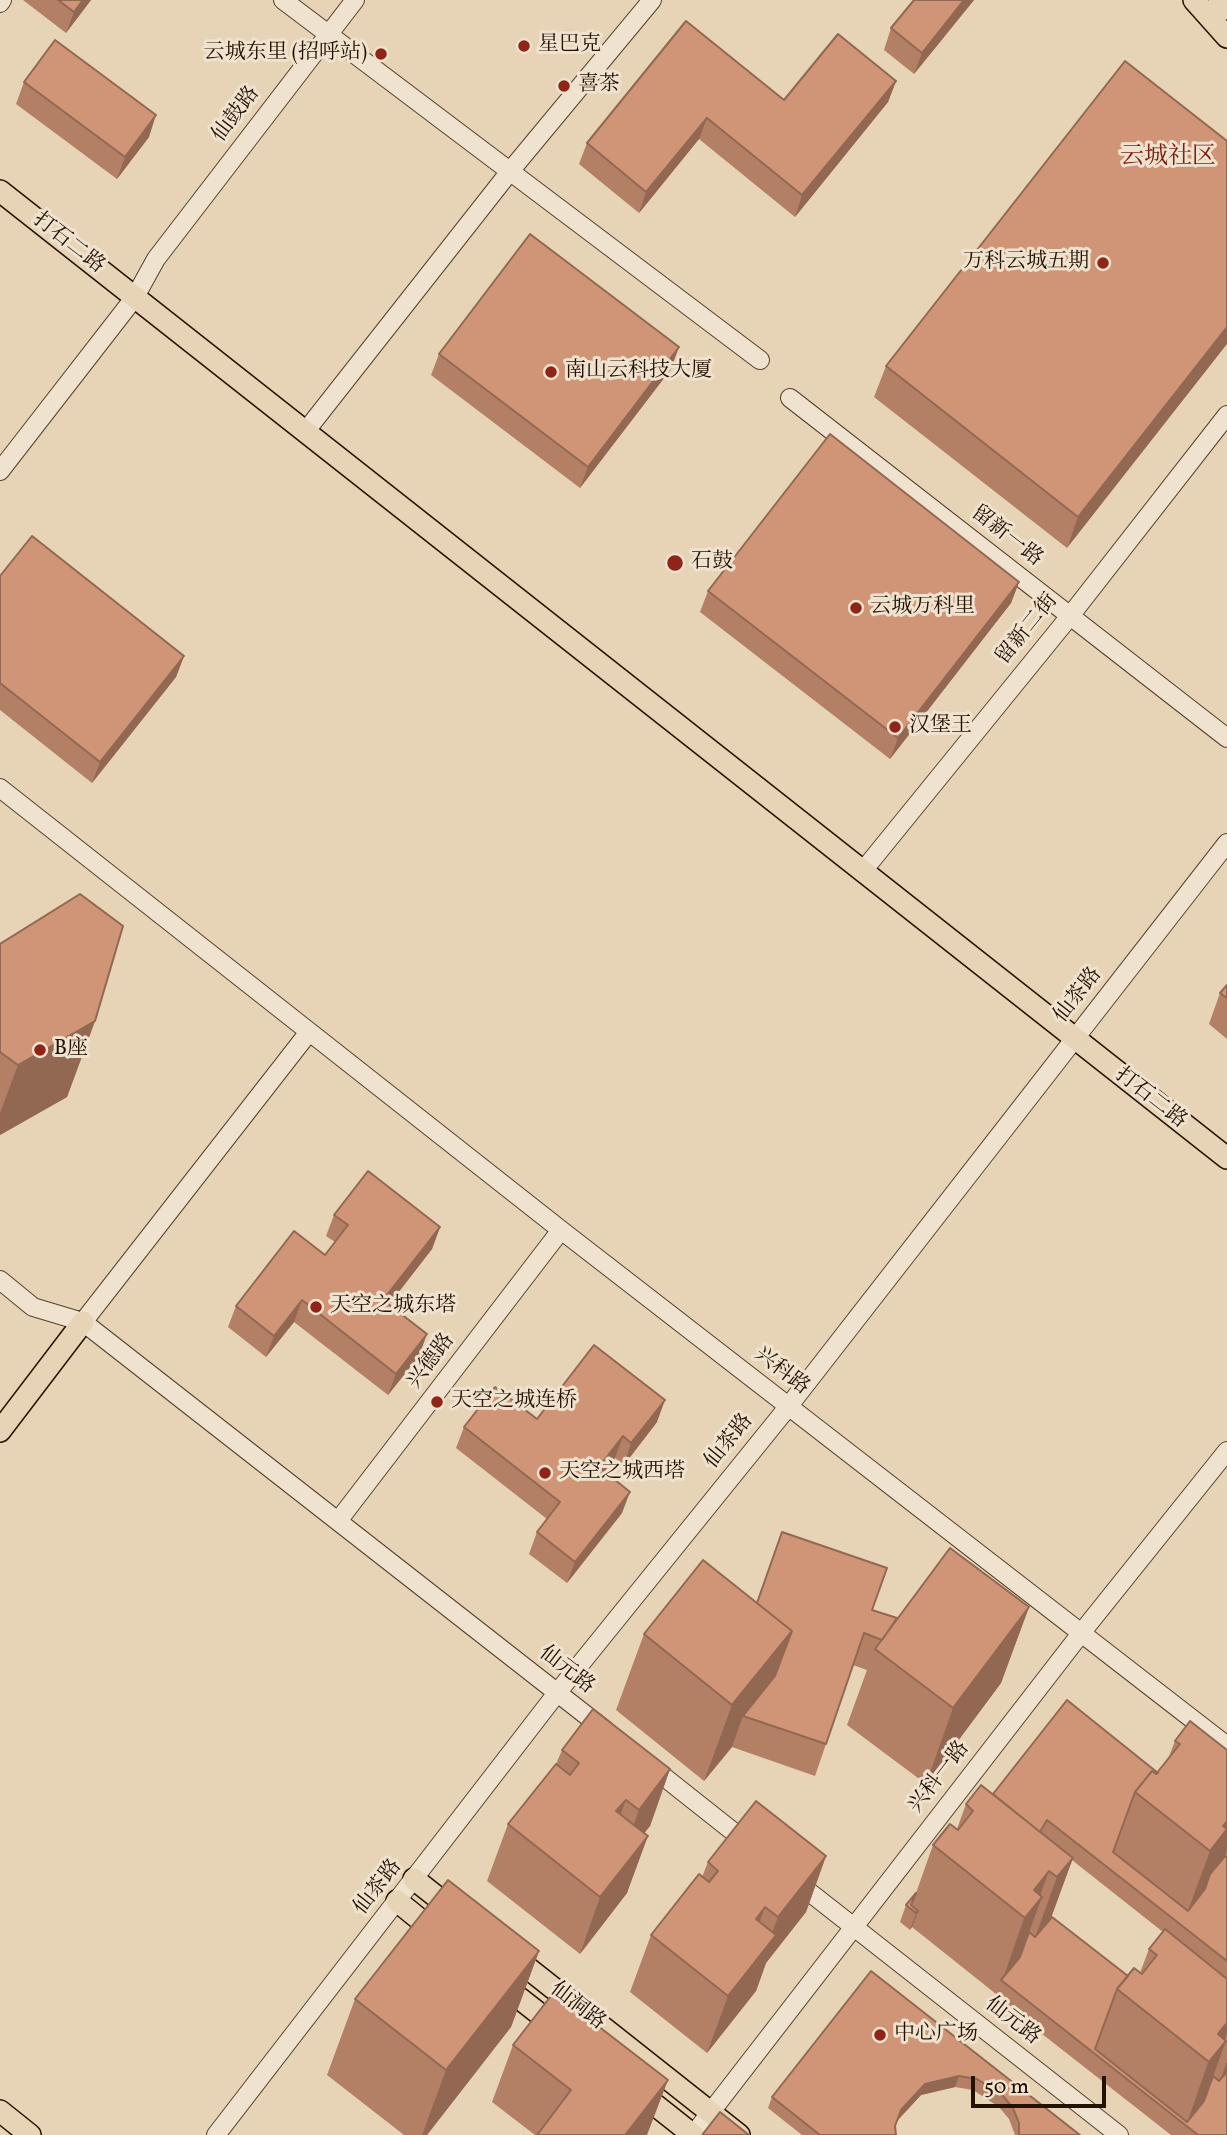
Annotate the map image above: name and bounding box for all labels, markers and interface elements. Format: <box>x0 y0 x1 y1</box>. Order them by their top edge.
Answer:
place label: 星巴克 <box>538 33 601 59</box>
marker: 星巴克 <box>516 38 532 54</box>
place label: 云城东里 (招呼站) <box>204 41 367 67</box>
marker: 云城东里 (招呼站) <box>373 46 389 62</box>
place label: 喜茶 <box>578 73 620 99</box>
marker: 喜茶 <box>556 78 572 94</box>
street label: 仙鼓路 <box>208 82 266 148</box>
district label: 云城社区 <box>1120 145 1216 173</box>
street label: 打石二路 <box>27 208 109 280</box>
place label: 万科云城五期 <box>963 250 1089 276</box>
marker: 万科云城五期 <box>1095 255 1111 271</box>
place label: 南山云科技大厦 <box>565 359 712 385</box>
marker: 南山云科技大厦 <box>543 364 559 380</box>
street label: 留新一路 <box>965 501 1047 573</box>
place label: 石鼓 <box>691 550 733 576</box>
marker: 石鼓 <box>665 553 685 573</box>
street label: 留新二街 <box>992 589 1064 671</box>
place label: 云城万科里 <box>870 595 975 621</box>
marker: 云城万科里 <box>848 600 864 616</box>
place label: 汉堡王 <box>909 714 972 740</box>
marker: 汉堡王 <box>887 719 903 735</box>
street label: 仙茶路 <box>1050 963 1108 1029</box>
place label: B座 <box>54 1037 88 1063</box>
marker: B座 <box>32 1042 48 1058</box>
street label: 打石二路 <box>1109 1063 1191 1135</box>
place label: 天空之城东塔 <box>330 1294 456 1320</box>
marker: 天空之城东塔 <box>308 1299 324 1315</box>
street label: 兴德路 <box>403 1329 461 1395</box>
street label: 兴科路 <box>748 1343 814 1401</box>
place label: 天空之城连桥 <box>451 1389 577 1415</box>
marker: 天空之城连桥 <box>429 1394 445 1410</box>
street label: 仙茶路 <box>700 1410 760 1474</box>
place label: 天空之城西塔 <box>559 1460 685 1486</box>
marker: 天空之城西塔 <box>537 1465 553 1481</box>
street label: 仙元路 <box>533 1642 599 1700</box>
street label: 兴科一路 <box>904 1737 976 1819</box>
street label: 仙茶路 <box>350 1855 408 1921</box>
street label: 仙洞路 <box>544 1978 610 2036</box>
street label: 仙元路 <box>979 1993 1045 2051</box>
place label: 中心广场 <box>894 2022 978 2048</box>
marker: 中心广场 <box>872 2027 888 2043</box>
scale bar <box>975 2062 1110 2106</box>
text: 50 m <box>984 2073 1029 2102</box>

